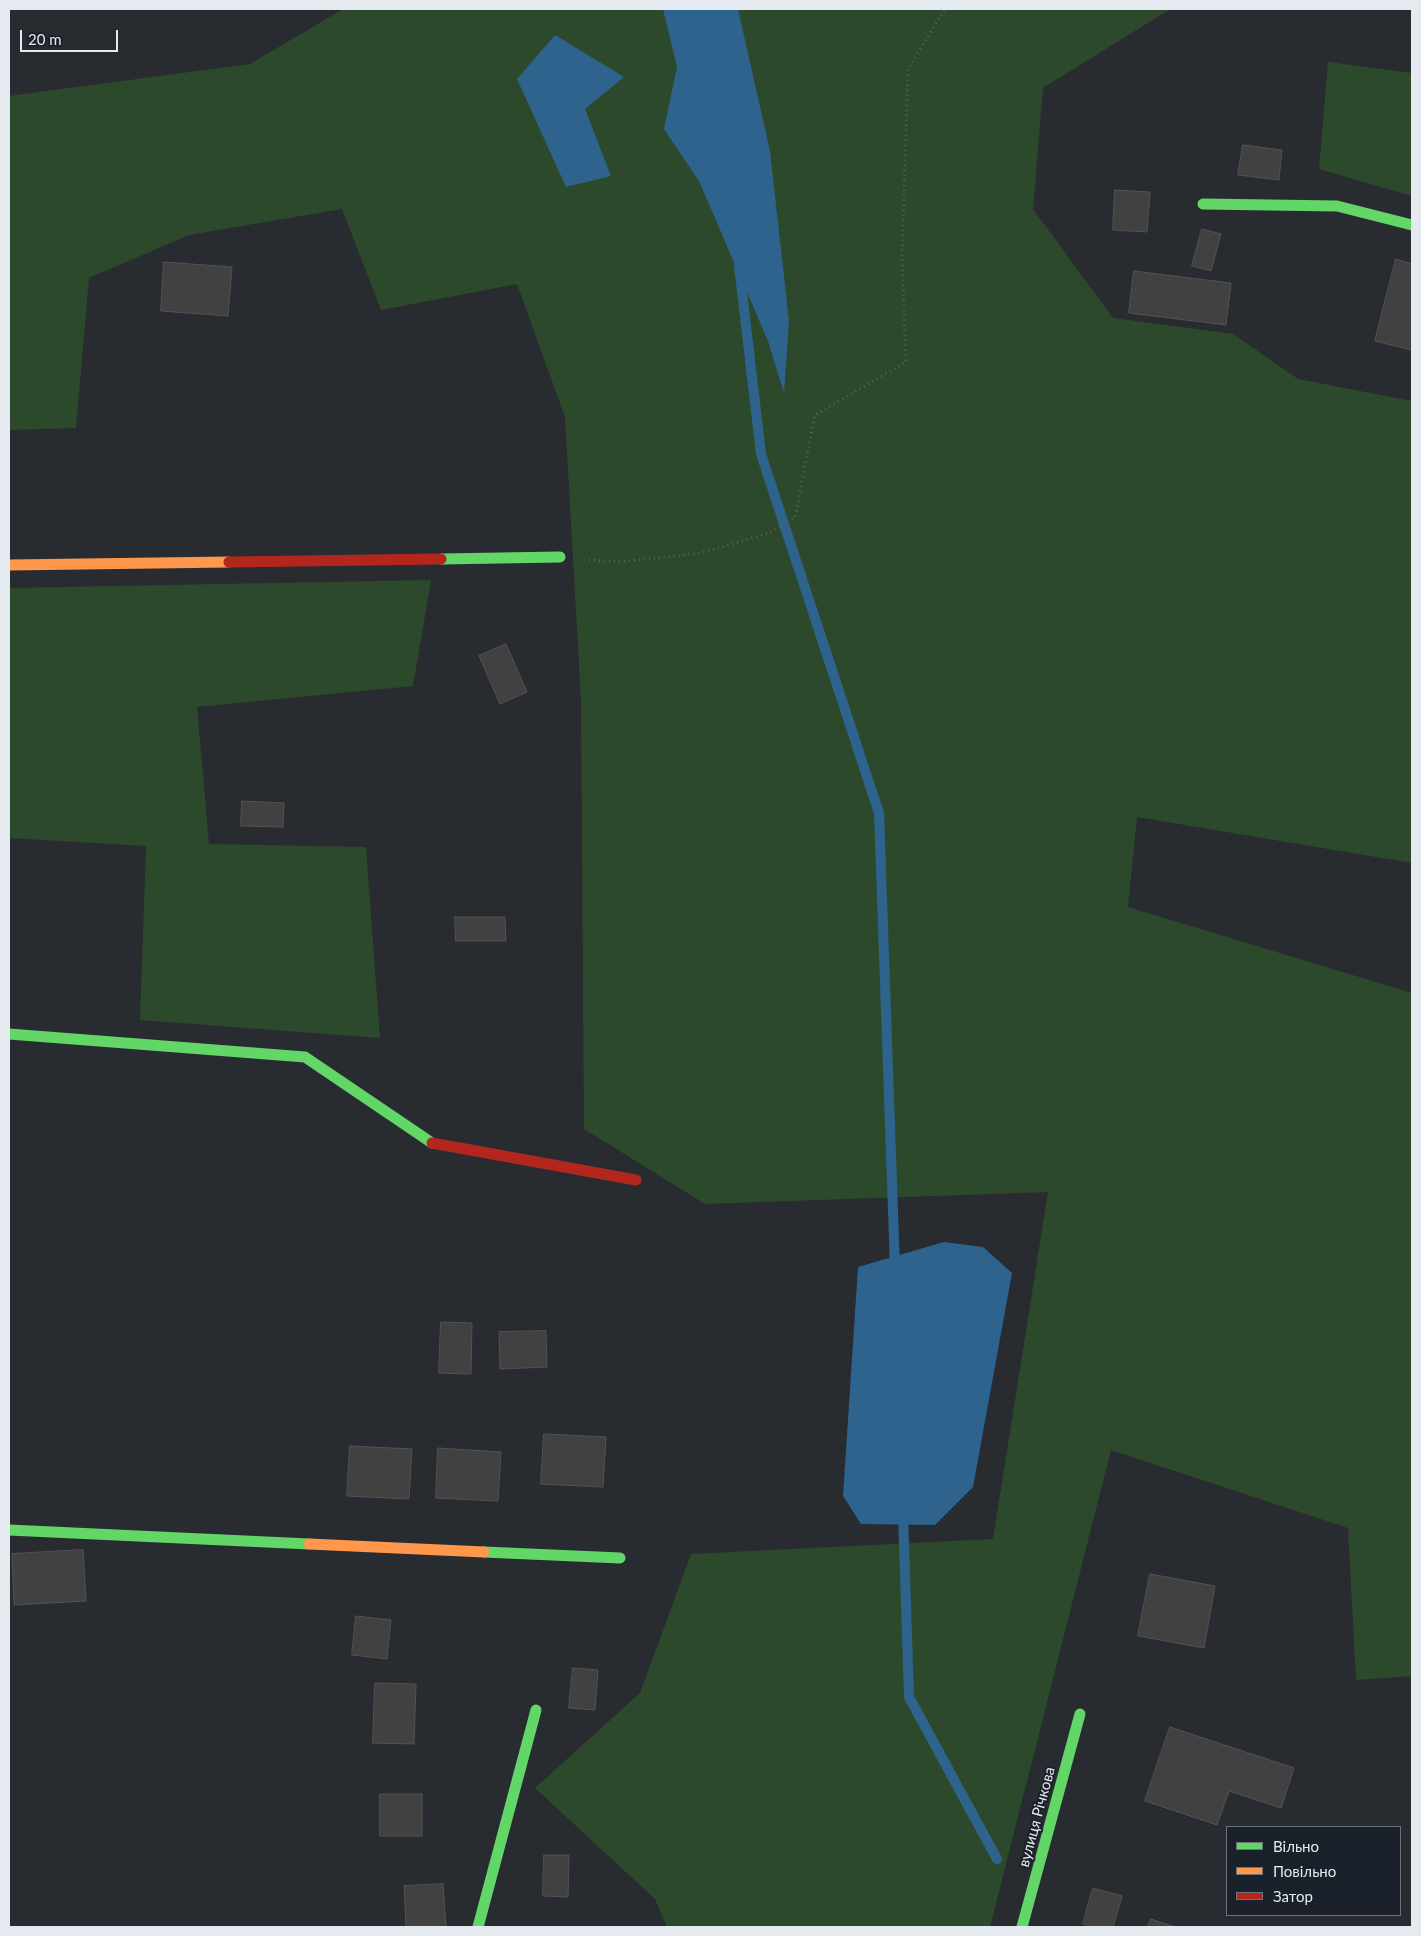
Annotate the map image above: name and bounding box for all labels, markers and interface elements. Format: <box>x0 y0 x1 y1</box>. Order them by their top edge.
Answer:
scale bar <box>22 20 120 52</box>
text: 20 m <box>28 30 62 48</box>
street label: вулиця Річкова <box>1015 1765 1059 1869</box>
legend <box>1226 1826 1401 1916</box>
text: Вільно <box>1273 1837 1319 1855</box>
text: Повільно <box>1273 1862 1336 1880</box>
text: Затор <box>1273 1887 1313 1905</box>

